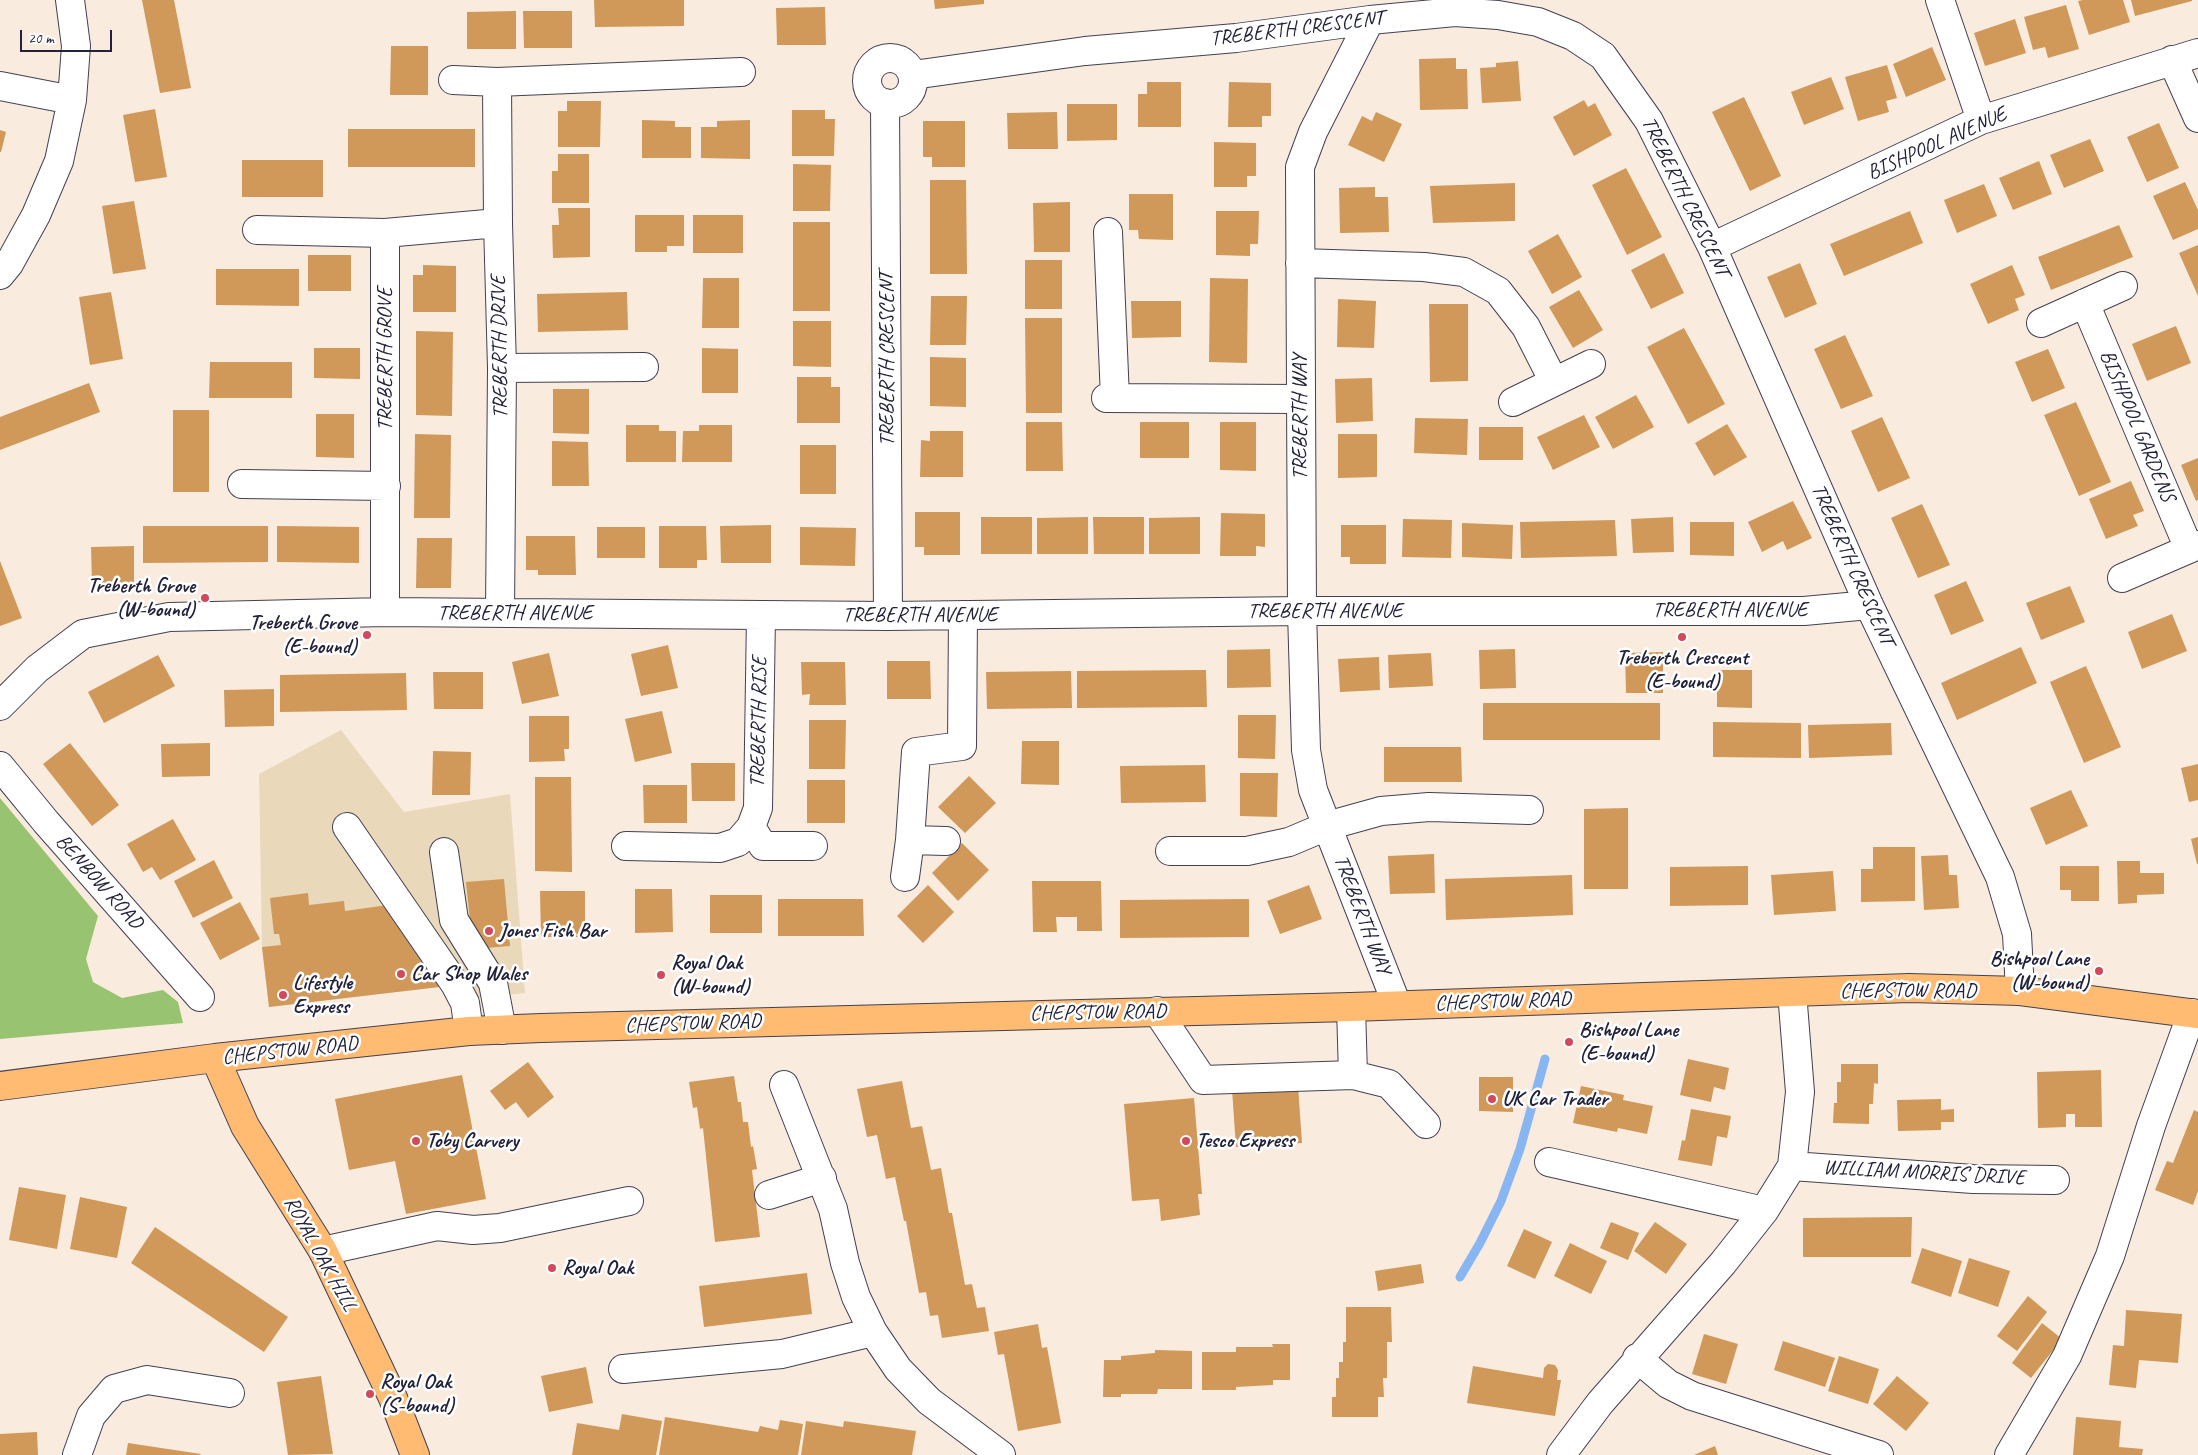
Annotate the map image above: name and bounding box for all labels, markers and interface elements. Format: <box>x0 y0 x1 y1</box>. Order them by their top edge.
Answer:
street label: TREBERTH CRESCENT <box>1209 6 1385 52</box>
scale bar <box>22 20 115 52</box>
text: 20 m <box>28 29 54 48</box>
street label: BISHPOOL AVENUE <box>1863 102 2011 186</box>
street label: TREBERTH CRESCENT <box>1635 113 1735 281</box>
street label: TREBERTH CRESCENT <box>874 272 900 446</box>
street label: TREBERTH DRIVE <box>486 275 514 419</box>
street label: TREBERTH GROVE <box>372 287 398 431</box>
street label: BISHPOOL GARDENS <box>2094 346 2180 506</box>
street label: TREBERTH WAY <box>1287 354 1313 480</box>
street label: TREBERTH CRESCENT <box>1805 480 1899 650</box>
place label: Treberth Grove (W-bound) <box>87 573 195 623</box>
marker: Treberth Grove (W-bound) <box>199 592 211 604</box>
street label: TREBERTH AVENUE <box>1653 597 1807 623</box>
street label: TREBERTH AVENUE <box>1248 598 1402 624</box>
street label: TREBERTH AVENUE <box>438 600 592 626</box>
street label: TREBERTH AVENUE <box>843 602 997 628</box>
place label: Treberth Grove (E-bound) <box>249 610 357 660</box>
marker: Treberth Grove (E-bound) <box>361 629 373 641</box>
marker: Treberth Crescent (E-bound) <box>1676 631 1688 643</box>
place label: Treberth Crescent (E-bound) <box>1616 645 1748 695</box>
street label: TREBERTH RISE <box>745 656 773 788</box>
street label: BENBOW ROAD <box>50 829 148 935</box>
street label: TREBERTH WAY <box>1328 852 1396 978</box>
place label: Jones Fish Bar <box>499 918 606 944</box>
marker: Jones Fish Bar <box>483 925 495 937</box>
place label: Bishpool Lane (W-bound) <box>1990 946 2089 996</box>
place label: Royal Oak (W-bound) <box>671 950 750 1000</box>
place label: Car Shop Wales <box>411 961 527 987</box>
marker: Bishpool Lane (W-bound) <box>2093 965 2105 977</box>
marker: Car Shop Wales <box>395 968 407 980</box>
marker: Royal Oak (W-bound) <box>655 969 667 981</box>
place label: Lifestyle Express <box>293 970 352 1020</box>
street label: CHEPSTOW ROAD <box>1840 978 1976 1004</box>
street label: CHEPSTOW ROAD <box>1435 987 1571 1017</box>
marker: Lifestyle Express <box>277 989 289 1001</box>
street label: CHEPSTOW ROAD <box>1030 999 1166 1027</box>
street label: CHEPSTOW ROAD <box>625 1009 761 1039</box>
place label: Bishpool Lane (E-bound) <box>1579 1017 1678 1067</box>
street label: CHEPSTOW ROAD <box>221 1031 359 1071</box>
marker: Bishpool Lane (E-bound) <box>1563 1036 1575 1048</box>
place label: UK Car Trader <box>1502 1086 1608 1112</box>
marker: UK Car Trader <box>1486 1093 1498 1105</box>
place label: Toby Carvery <box>426 1128 519 1154</box>
place label: Tesco Express <box>1196 1128 1294 1154</box>
marker: Toby Carvery <box>410 1135 422 1147</box>
marker: Tesco Express <box>1180 1135 1192 1147</box>
street label: WILLIAM MORRIS DRIVE <box>1823 1155 2025 1191</box>
street label: ROYAL OAK HILL <box>278 1192 362 1316</box>
place label: Royal Oak <box>562 1255 633 1281</box>
marker: Royal Oak <box>546 1262 558 1274</box>
place label: Royal Oak (S-bound) <box>380 1369 454 1419</box>
marker: Royal Oak (S-bound) <box>364 1388 376 1400</box>

